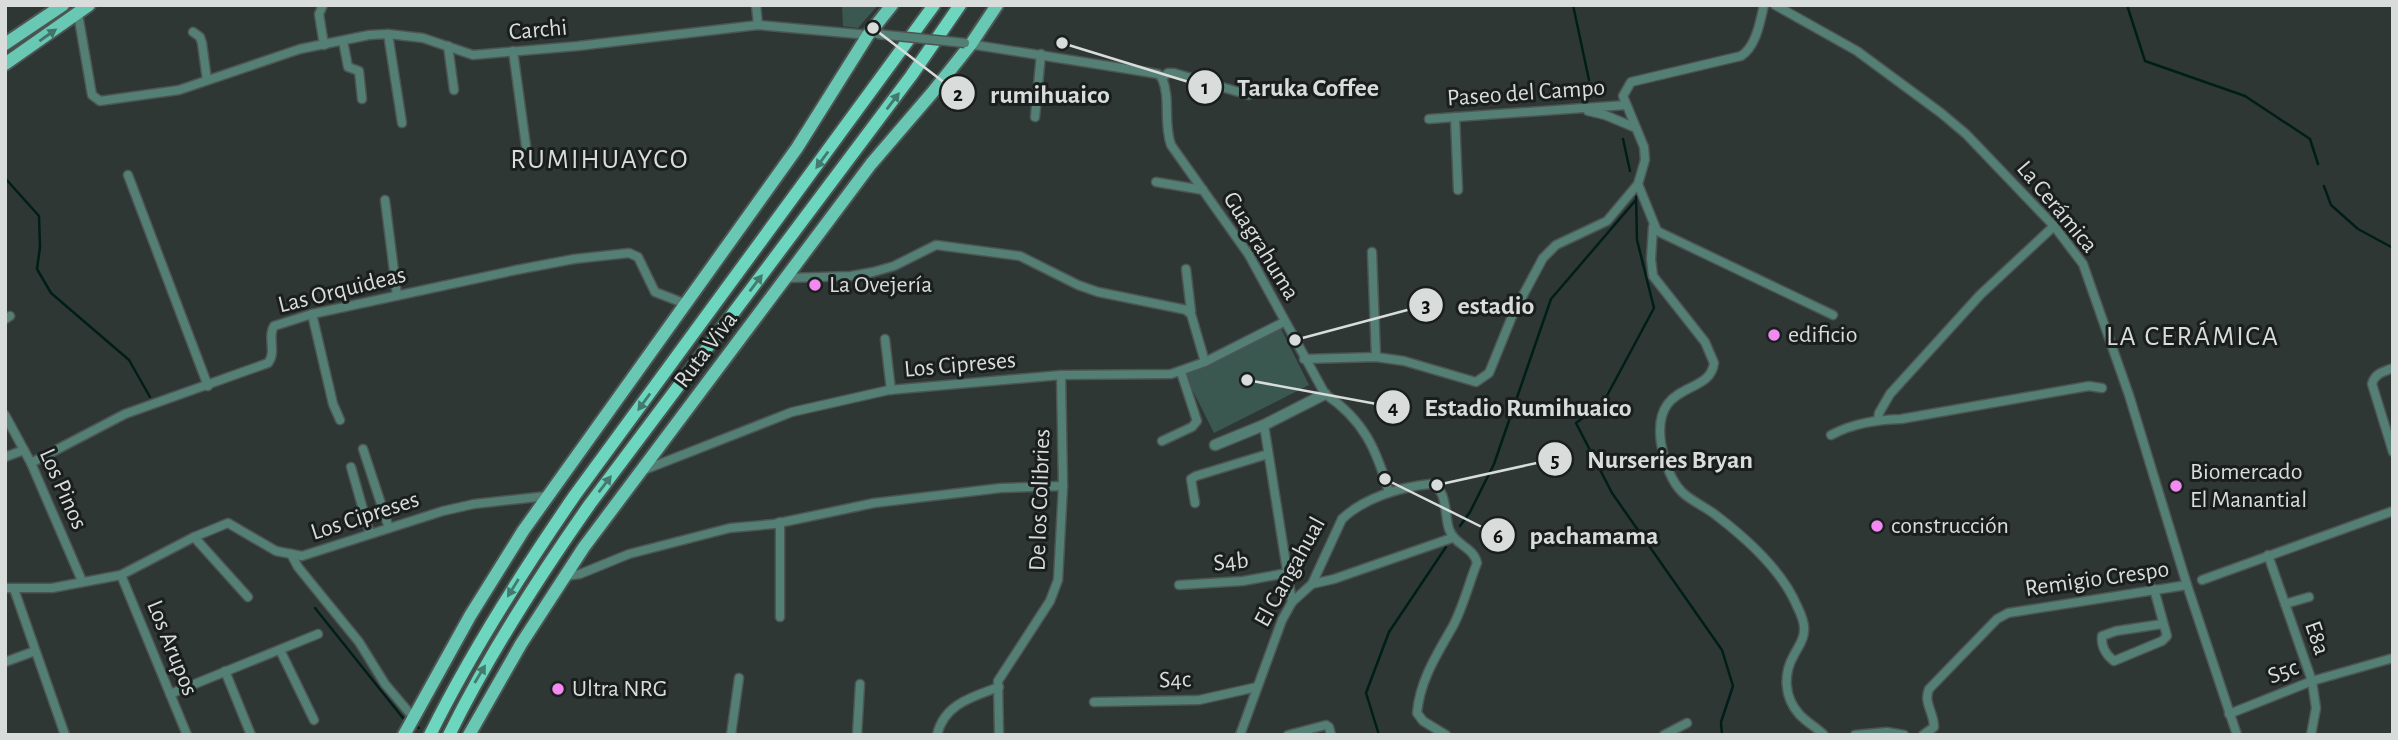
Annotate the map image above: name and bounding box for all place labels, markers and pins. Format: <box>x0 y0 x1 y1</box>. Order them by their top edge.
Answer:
callout: Taruka Coffee <box>1188 63 1393 110</box>
callout: rumihuaico <box>941 70 1124 117</box>
place label: La Ovejería <box>829 273 932 297</box>
marker: La Ovejería <box>807 277 823 293</box>
callout: estadio <box>1408 281 1548 328</box>
place label: edificio <box>1788 323 1857 347</box>
marker: edificio <box>1766 327 1782 343</box>
callout: Estadio Rumihuaico <box>1375 383 1646 430</box>
callout: Nurseries Bryan <box>1538 436 1767 483</box>
place label: Biomercado El Manantial <box>2190 460 2307 512</box>
marker: Biomercado El Manantial <box>2168 478 2184 494</box>
callout: pachamama <box>1481 512 1673 559</box>
place label: construcción <box>1891 514 2009 538</box>
marker: construcción <box>1869 518 1885 534</box>
place label: Ultra NRG <box>572 677 667 701</box>
marker: Ultra NRG <box>550 681 566 697</box>

